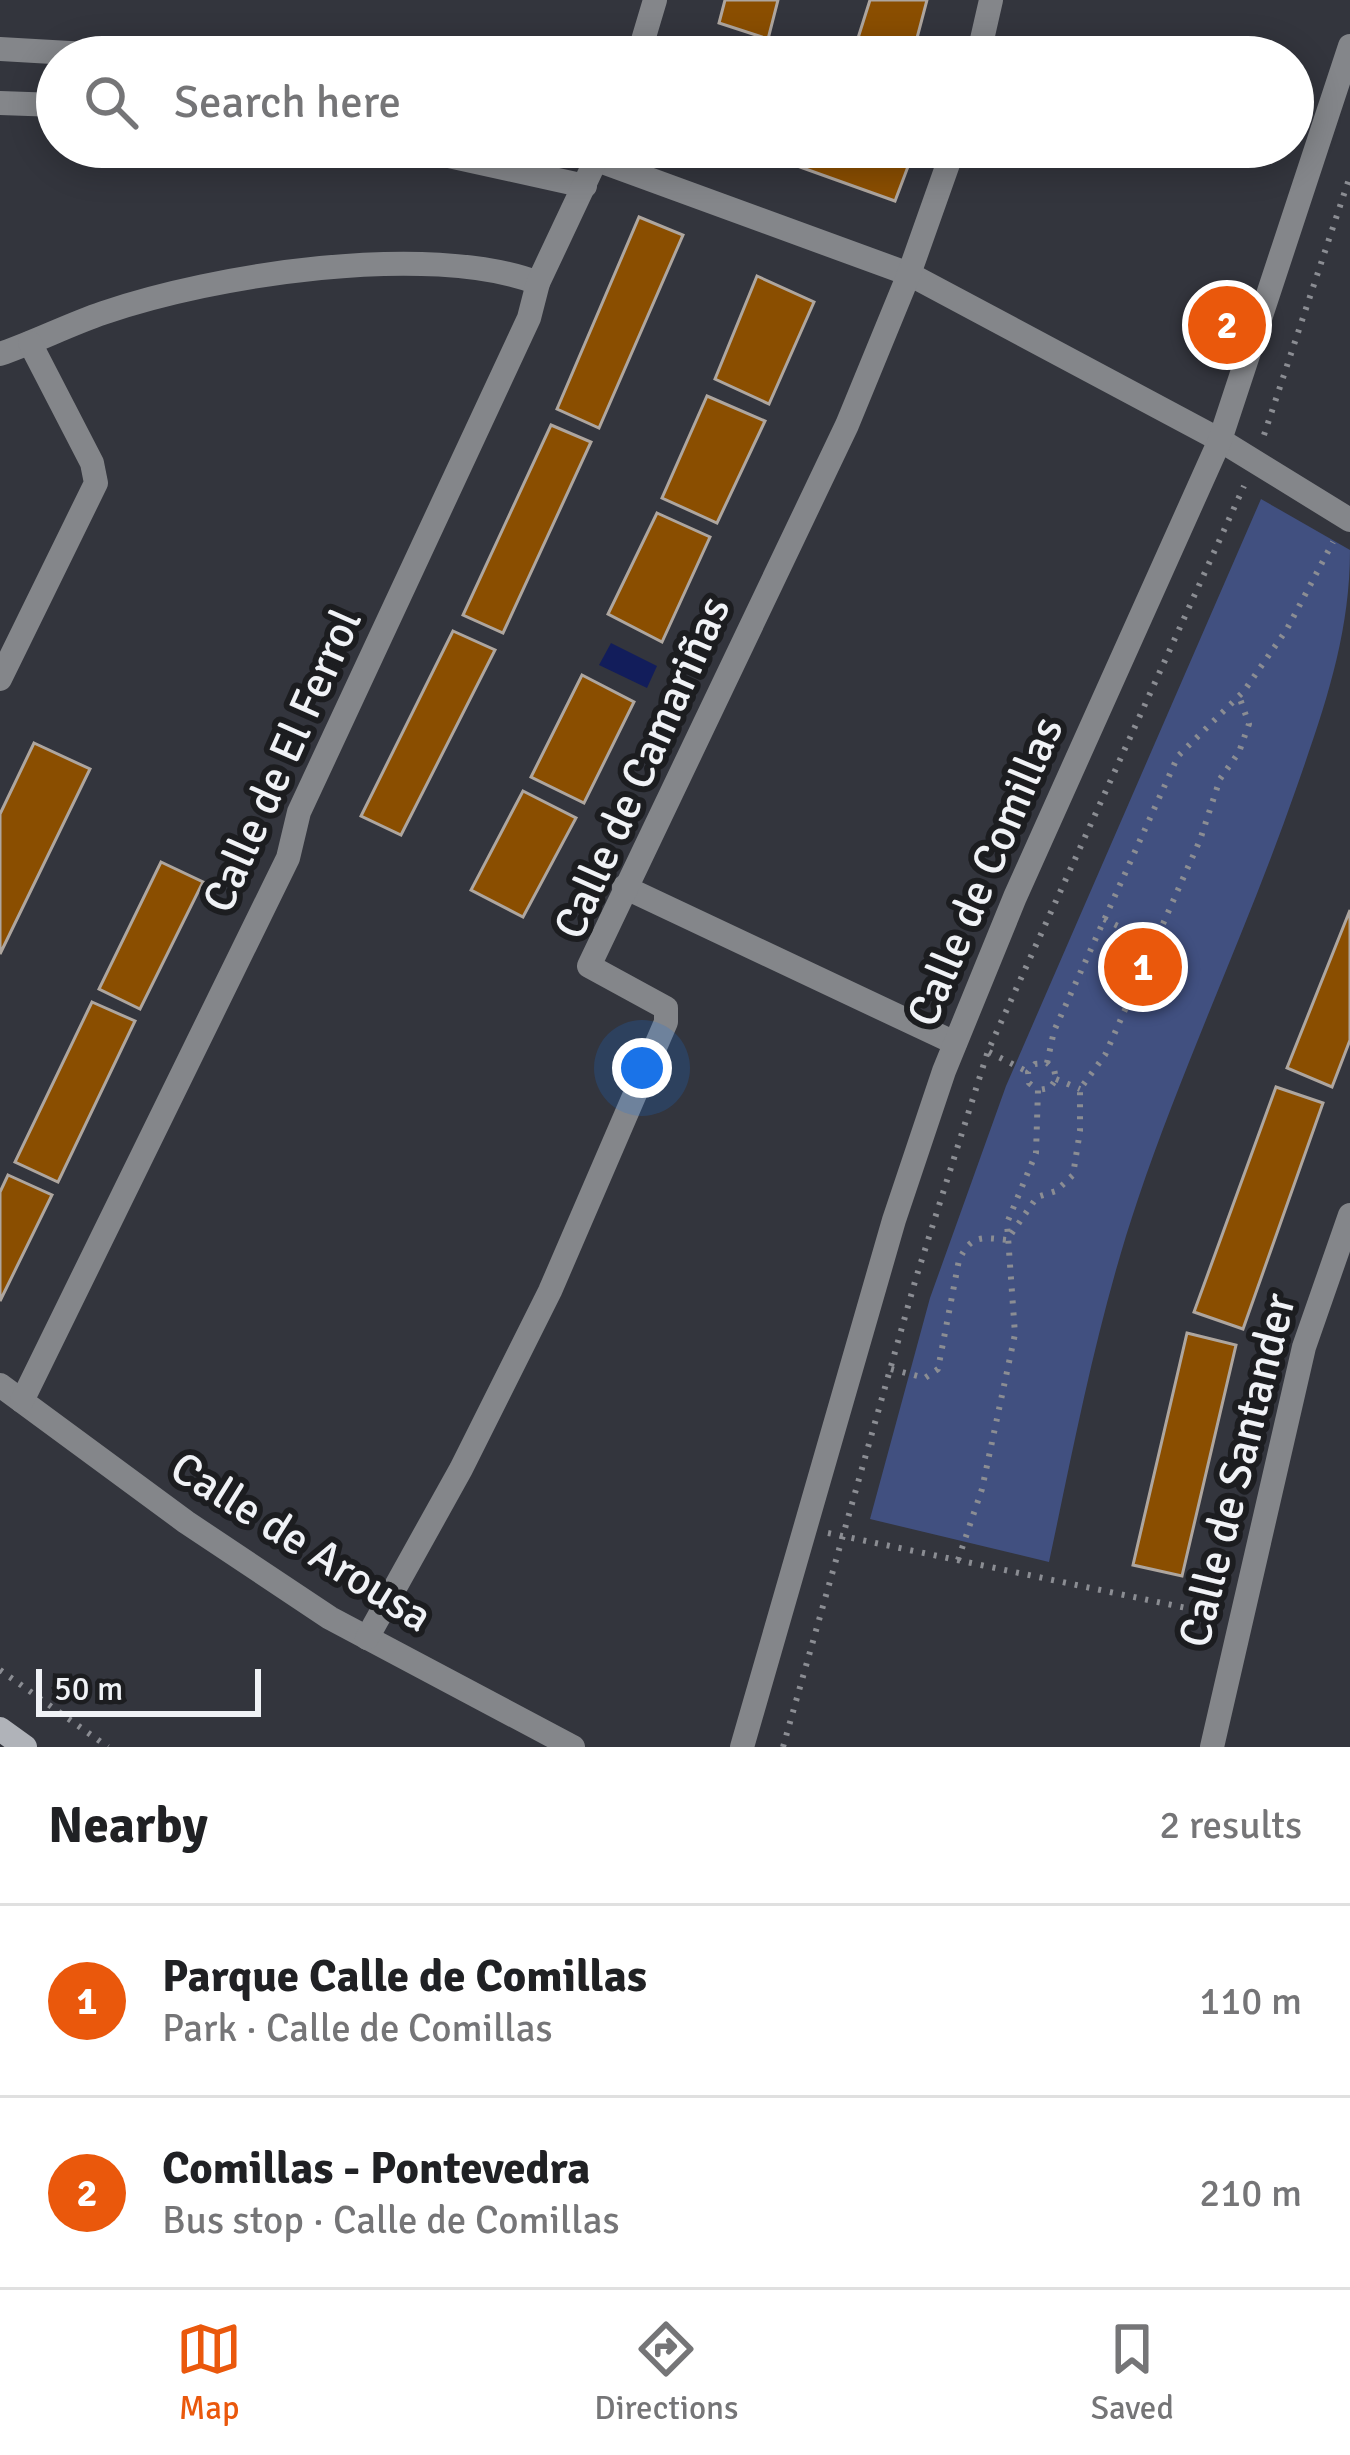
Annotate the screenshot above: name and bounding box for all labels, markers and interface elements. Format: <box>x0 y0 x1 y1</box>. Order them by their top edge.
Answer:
search box <box>36 36 1314 168</box>
icon: search <box>78 69 144 135</box>
text: Search here <box>174 75 401 130</box>
pin: 2 <box>1188 280 1266 370</box>
street label: Calle de Camariñas <box>542 588 742 947</box>
street label: Calle de El Ferrol <box>191 601 374 921</box>
street label: Calle de Comillas <box>895 709 1075 1035</box>
pin: 1 <box>1104 922 1182 1012</box>
your location <box>612 1038 672 1098</box>
street label: Calle de Santander <box>1167 1288 1308 1653</box>
street label: Calle de Arousa <box>160 1440 442 1644</box>
scale bar <box>36 1663 261 1716</box>
text: 50 m <box>54 1669 123 1710</box>
text: Nearby <box>48 1794 208 1857</box>
text: 2 results <box>1159 1801 1302 1849</box>
text: Parque Calle de Comillas <box>162 1949 647 2004</box>
text: 1 <box>76 1977 98 2025</box>
text: 110 m <box>1199 1977 1302 2025</box>
text: Park · Calle de Comillas <box>162 2004 553 2052</box>
text: Comillas - Pontevedra <box>162 2141 590 2196</box>
text: 2 <box>76 2169 98 2217</box>
text: 210 m <box>1199 2169 1302 2217</box>
text: Bus stop · Calle de Comillas <box>162 2196 620 2244</box>
tab: Map <box>176 2316 242 2429</box>
tab: Directions <box>594 2316 739 2429</box>
tab: Saved <box>1091 2316 1174 2429</box>

